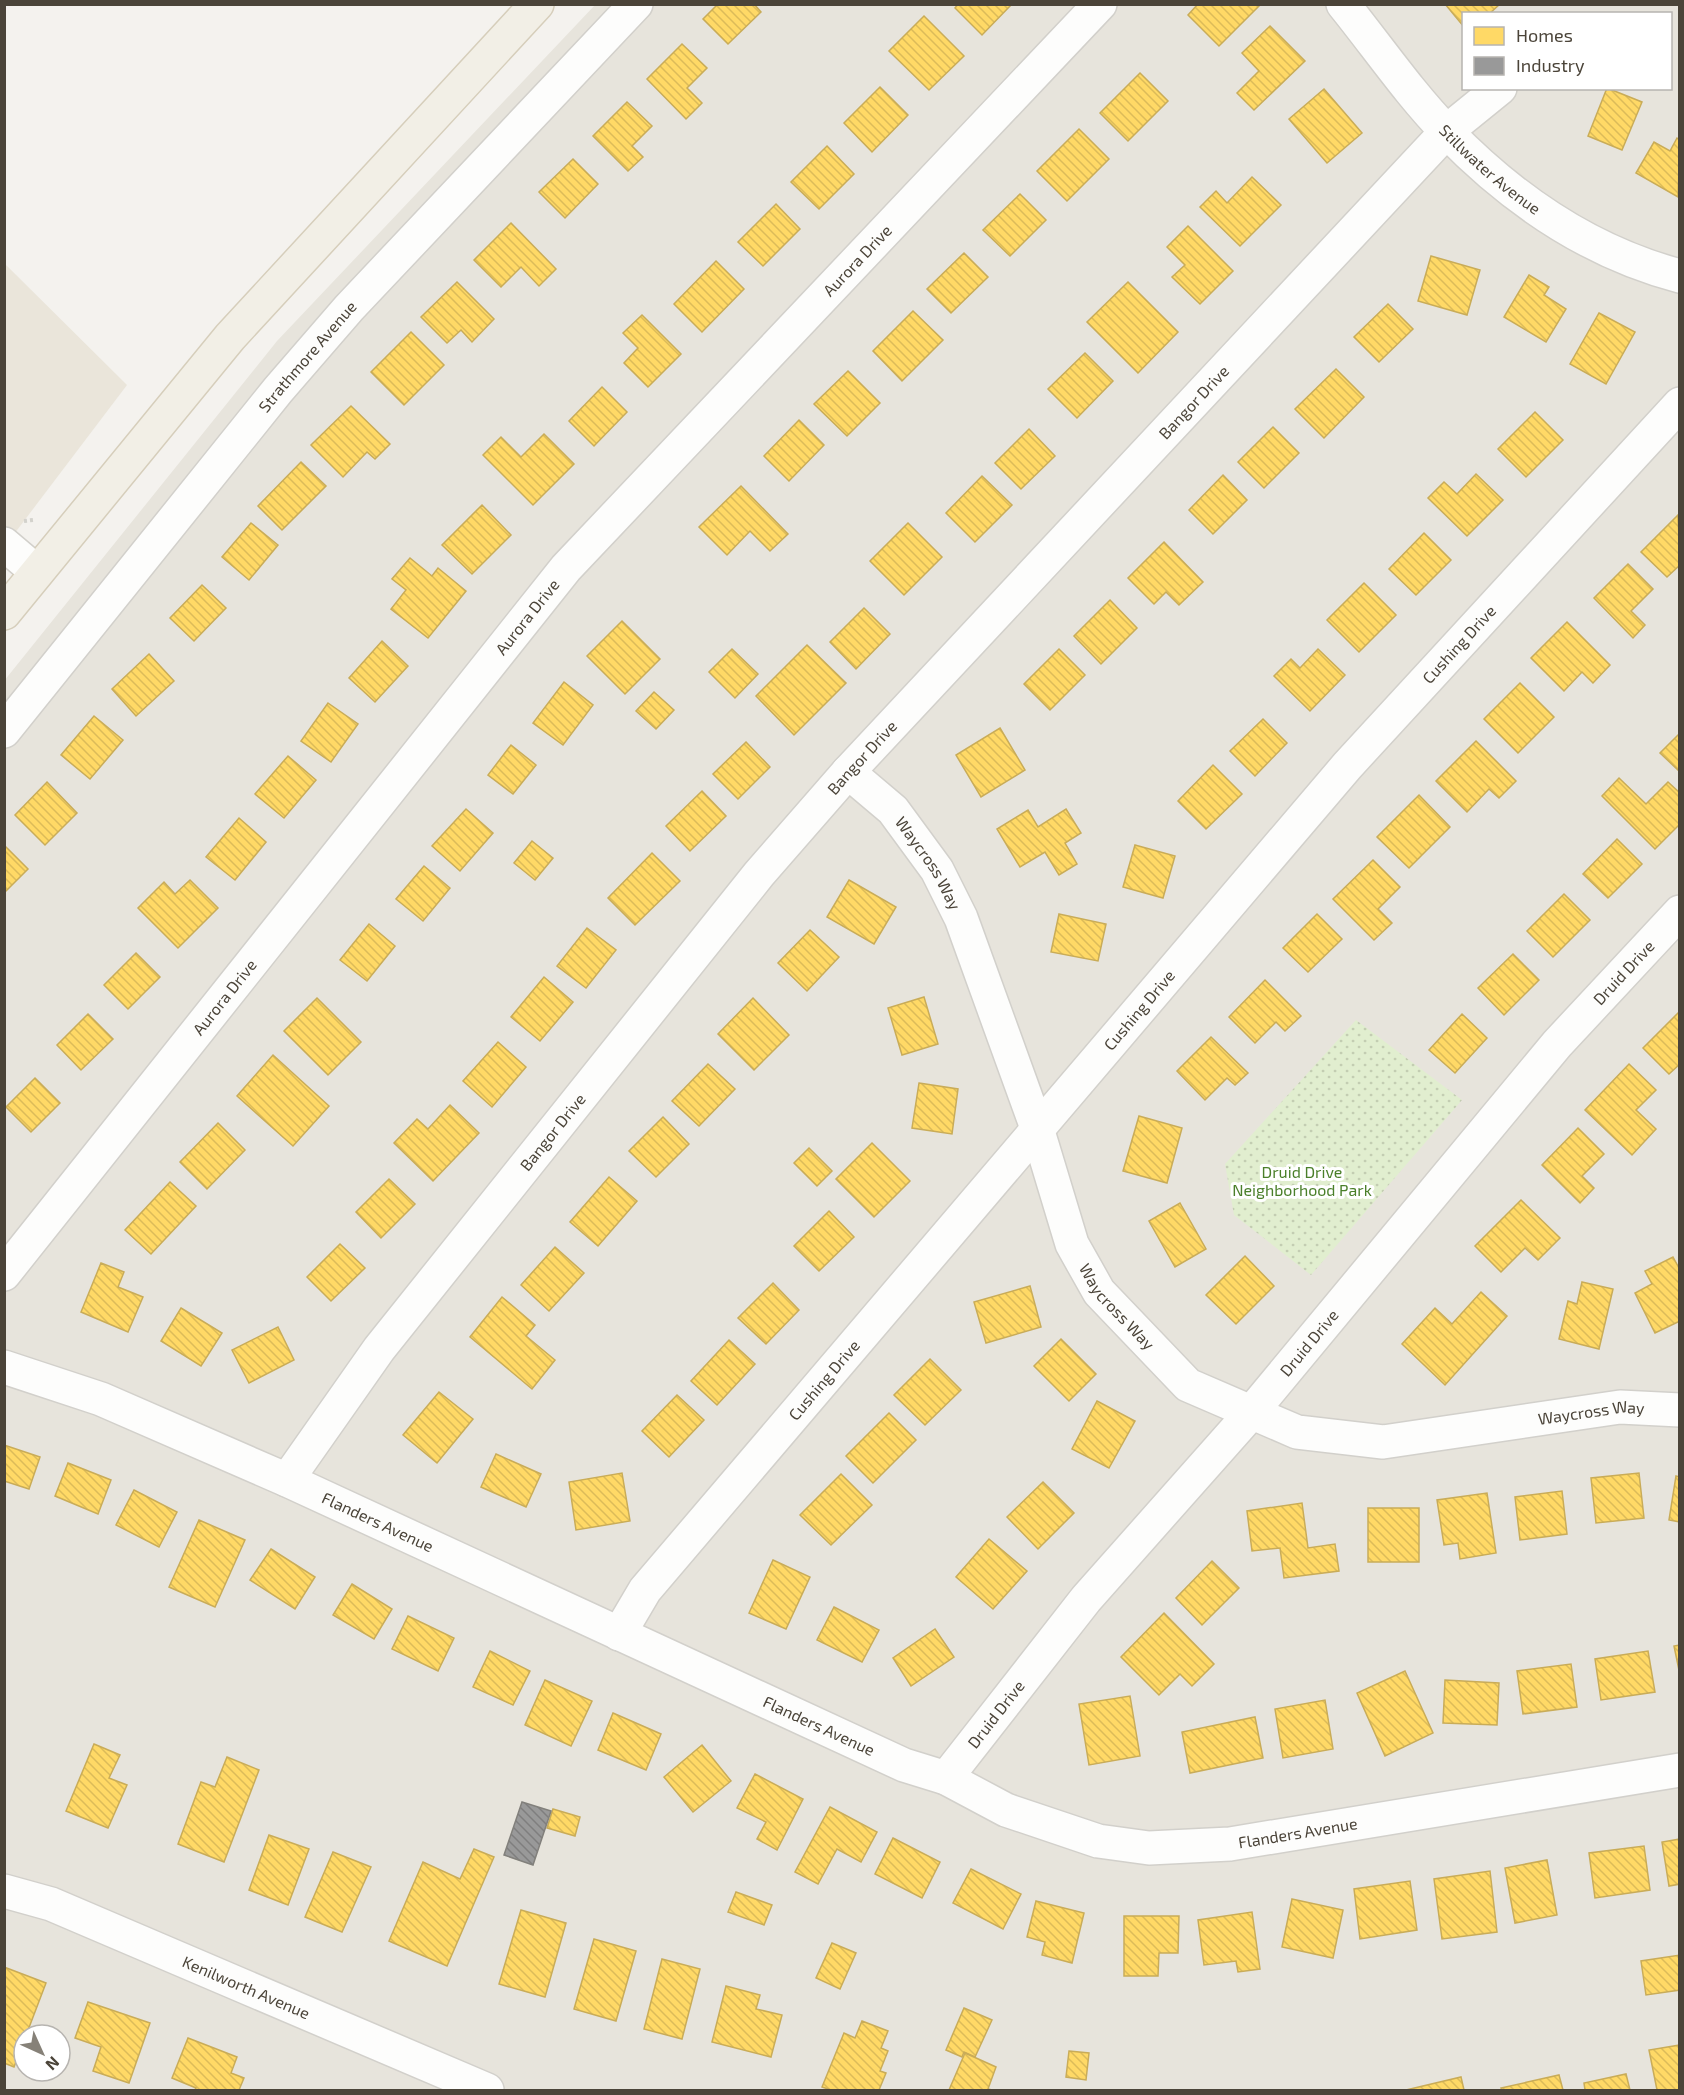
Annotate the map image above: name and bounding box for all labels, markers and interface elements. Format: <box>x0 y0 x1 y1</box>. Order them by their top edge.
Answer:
legend <box>1462 12 1672 90</box>
text: Homes <box>1516 24 1573 46</box>
text: Industry <box>1516 54 1585 76</box>
street label: Stillwater Avenue <box>1436 120 1544 218</box>
street label: Aurora Drive <box>819 220 895 300</box>
street label: Strathmore Avenue <box>254 297 360 416</box>
street label: Bangor Drive <box>1154 361 1232 442</box>
street label: Aurora Drive <box>491 575 563 658</box>
street label: Cushing Drive <box>1418 601 1499 687</box>
street label: Bangor Drive <box>823 716 900 798</box>
street label: Waycross Way <box>892 813 966 913</box>
street label: Druid Drive <box>1589 936 1658 1008</box>
street label: Aurora Drive <box>188 955 260 1038</box>
street label: Cushing Drive <box>1099 966 1178 1054</box>
street label: Bangor Drive <box>516 1089 589 1174</box>
park label: Druid Drive Neighborhood Park <box>1232 1162 1372 1199</box>
street label: Waycross Way <box>1076 1260 1159 1354</box>
street label: Druid Drive <box>1276 1305 1342 1380</box>
street label: Cushing Drive <box>784 1336 863 1424</box>
street label: Waycross Way <box>1537 1396 1645 1428</box>
street label: Flanders Avenue <box>319 1488 437 1555</box>
street label: Druid Drive <box>963 1676 1028 1752</box>
street label: Flanders Avenue <box>760 1691 878 1759</box>
street label: Flanders Avenue <box>1237 1813 1359 1852</box>
street label: Kenilworth Avenue <box>180 1951 313 2022</box>
north arrow <box>12 2023 72 2083</box>
text: N <box>42 2053 64 2075</box>

